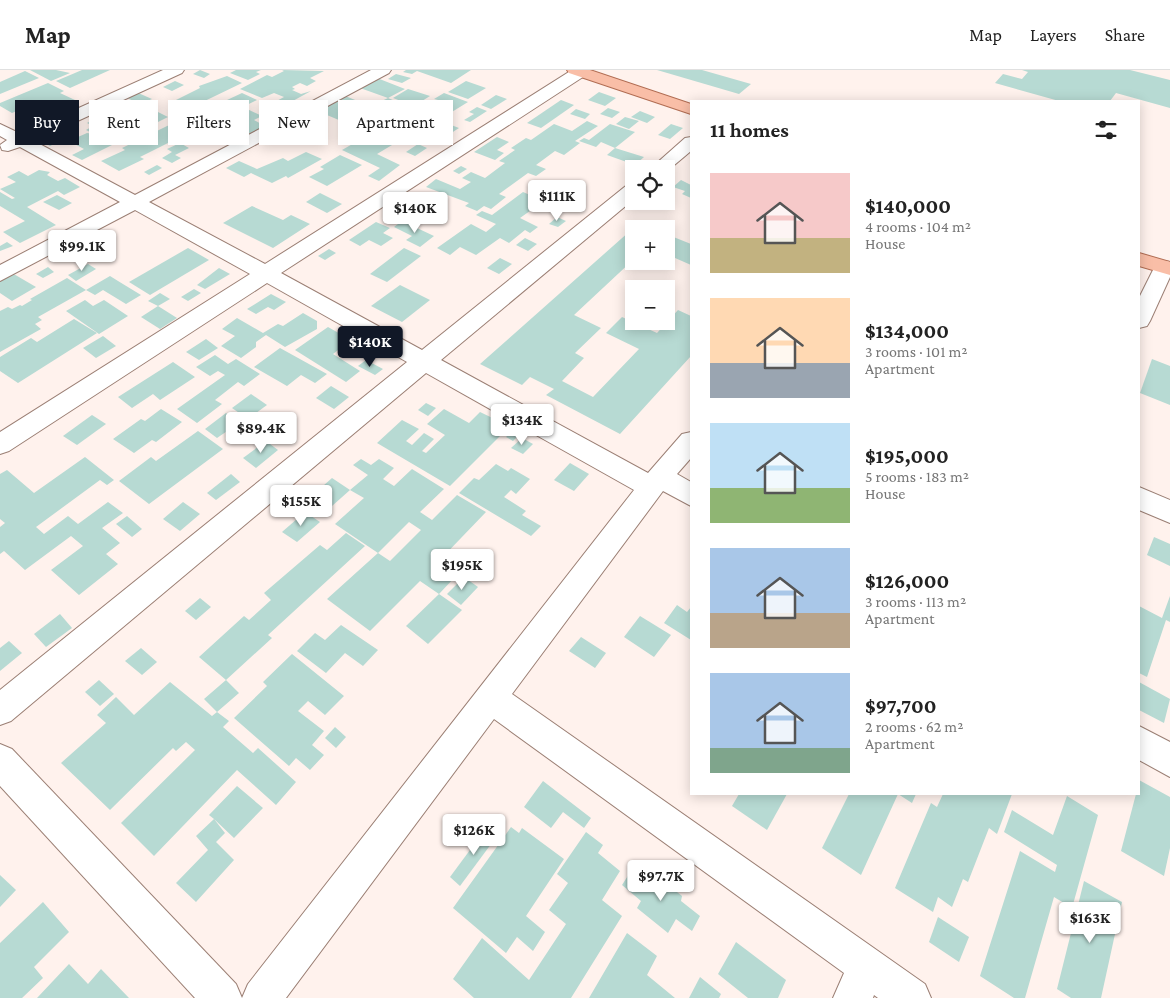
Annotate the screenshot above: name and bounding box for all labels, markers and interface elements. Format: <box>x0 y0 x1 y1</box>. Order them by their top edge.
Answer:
text: Map <box>25 21 71 48</box>
text: Map <box>969 25 1002 45</box>
text: Layers <box>1030 25 1077 45</box>
text: Share <box>1105 25 1145 45</box>
chip: Buy <box>15 100 79 145</box>
chip: Rent <box>89 100 158 145</box>
chip: Filters <box>168 100 249 145</box>
chip: New <box>259 100 328 145</box>
chip: Apartment <box>338 100 453 145</box>
icon: filters <box>1092 116 1120 144</box>
text: 11 homes <box>710 118 789 142</box>
map controls <box>625 160 675 330</box>
button: locate <box>625 160 675 210</box>
pin: $111K <box>522 180 592 222</box>
text: $111K <box>539 187 575 204</box>
pin: $140K <box>380 191 450 234</box>
icon: home <box>750 193 810 253</box>
text: $140,000 <box>865 194 951 218</box>
text: $140K <box>394 199 436 216</box>
text: 4 rooms · 104 m² <box>865 218 971 235</box>
button: + <box>625 220 675 270</box>
pin: $99.1K <box>41 230 123 272</box>
text: House <box>865 235 905 252</box>
text: $99.1K <box>59 237 105 254</box>
button: − <box>625 280 675 330</box>
icon: home <box>750 318 810 378</box>
text: $134,000 <box>865 319 949 343</box>
pin: $140K <box>335 326 405 368</box>
text: $140K <box>349 333 391 350</box>
text: 3 rooms · 101 m² <box>865 343 968 360</box>
text: Apartment <box>865 360 935 377</box>
pin: $134K <box>487 404 557 446</box>
text: $134K <box>502 411 542 428</box>
pin: $89.4K <box>220 412 302 454</box>
text: $89.4K <box>237 419 285 436</box>
icon: home <box>750 443 810 503</box>
text: $195,000 <box>865 444 949 468</box>
text: 5 rooms · 183 m² <box>865 468 969 485</box>
pin: $155K <box>266 484 336 527</box>
text: House <box>865 485 905 502</box>
text: $155K <box>281 492 321 509</box>
pin: $195K <box>427 548 497 591</box>
text: $195K <box>442 556 482 573</box>
icon: home <box>750 568 810 628</box>
text: $126,000 <box>865 569 949 593</box>
text: 3 rooms · 113 m² <box>865 593 966 610</box>
text: Apartment <box>865 610 935 627</box>
icon: home <box>750 693 810 753</box>
text: $97,700 <box>865 694 936 718</box>
text: 2 rooms · 62 m² <box>865 718 963 735</box>
text: Apartment <box>865 735 935 752</box>
pin: $126K <box>439 814 509 856</box>
text: $126K <box>453 821 495 838</box>
pin: $97.7K <box>620 860 702 902</box>
text: $97.7K <box>638 867 684 884</box>
pin: $163K <box>1055 902 1125 944</box>
text: $163K <box>1070 909 1110 926</box>

